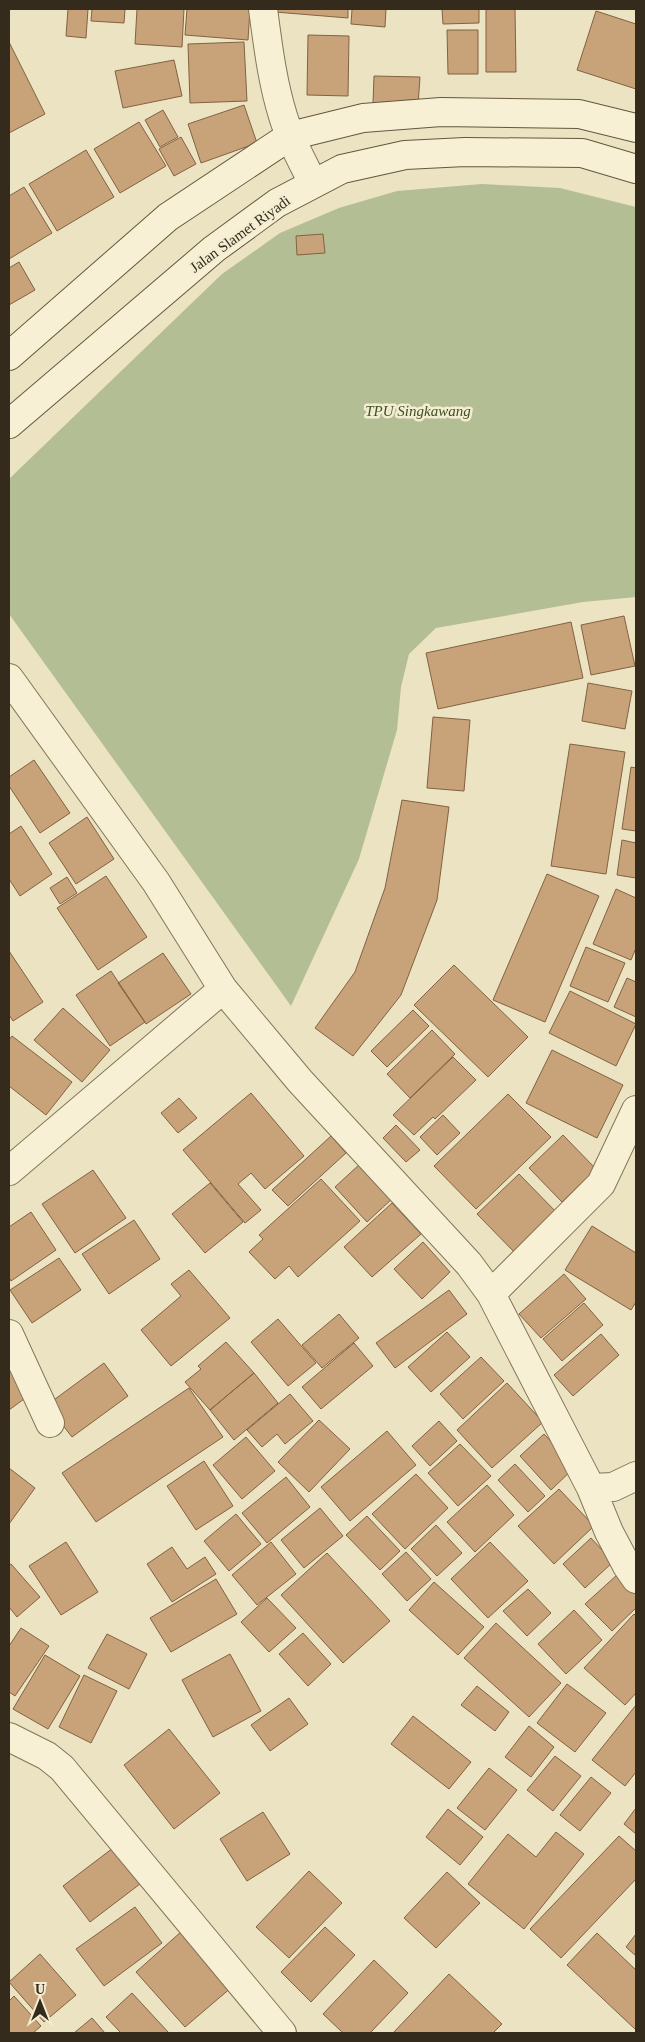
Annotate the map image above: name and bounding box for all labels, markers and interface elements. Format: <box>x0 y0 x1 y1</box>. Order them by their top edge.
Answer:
street label: Jalan Slamet Riyadi <box>187 192 293 276</box>
park label: TPU Singkawang <box>365 403 471 419</box>
north arrow <box>15 1977 65 2027</box>
text: U <box>35 1982 45 1997</box>

